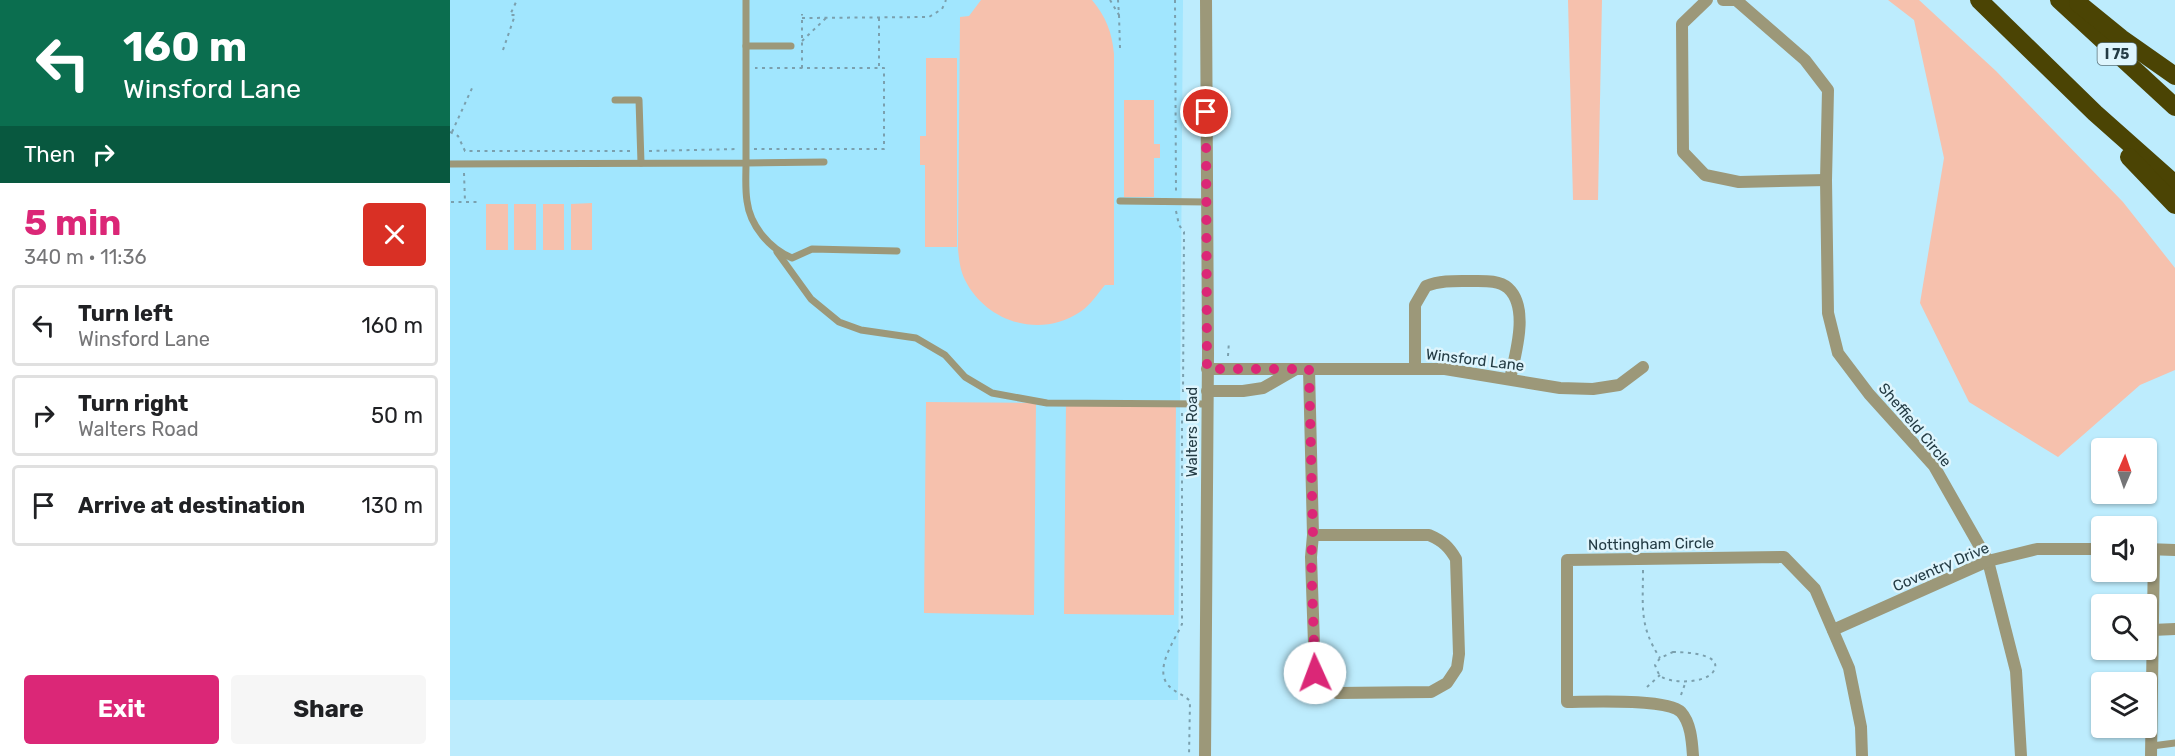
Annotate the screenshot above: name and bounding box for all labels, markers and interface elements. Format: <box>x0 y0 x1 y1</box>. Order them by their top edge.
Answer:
text: 160 m <box>123 22 247 72</box>
icon: left <box>24 24 102 102</box>
road number: I 75 <box>2098 43 2136 65</box>
text: Winsford Lane <box>123 73 301 105</box>
pin <box>1180 86 1231 137</box>
icon: arrive <box>1189 95 1222 128</box>
icon: right <box>87 138 120 171</box>
text: Then <box>24 141 75 168</box>
text: 5 min <box>24 201 121 244</box>
button: close <box>363 203 426 266</box>
text: 340 m · 11:36 <box>24 245 147 269</box>
text: Turn left <box>78 300 173 327</box>
icon: left <box>27 309 60 342</box>
text: 160 m <box>361 312 423 339</box>
text: Winsford Lane <box>78 327 210 351</box>
street label: Winsford Lane <box>1425 345 1525 375</box>
street label: Sheffield Circle <box>1875 379 1955 471</box>
street label: Walters Road <box>1183 387 1201 477</box>
text: Turn right <box>78 390 188 417</box>
icon: right <box>27 399 60 432</box>
text: 50 m <box>371 402 423 429</box>
text: Walters Road <box>78 417 199 441</box>
north arrow <box>2091 438 2157 504</box>
map controls <box>2091 438 2157 738</box>
icon: arrive <box>27 489 60 522</box>
text: Arrive at destination <box>78 492 305 519</box>
text: 130 m <box>361 492 423 519</box>
button: sound <box>2091 516 2157 582</box>
street label: Nottingham Circle <box>1588 534 1714 554</box>
street label: Coventry Drive <box>1890 539 1992 595</box>
button: search <box>2091 594 2157 660</box>
position arrow <box>1283 641 1347 705</box>
button: layers <box>2091 672 2157 738</box>
button: Exit <box>24 675 219 744</box>
button: Share <box>231 675 426 744</box>

